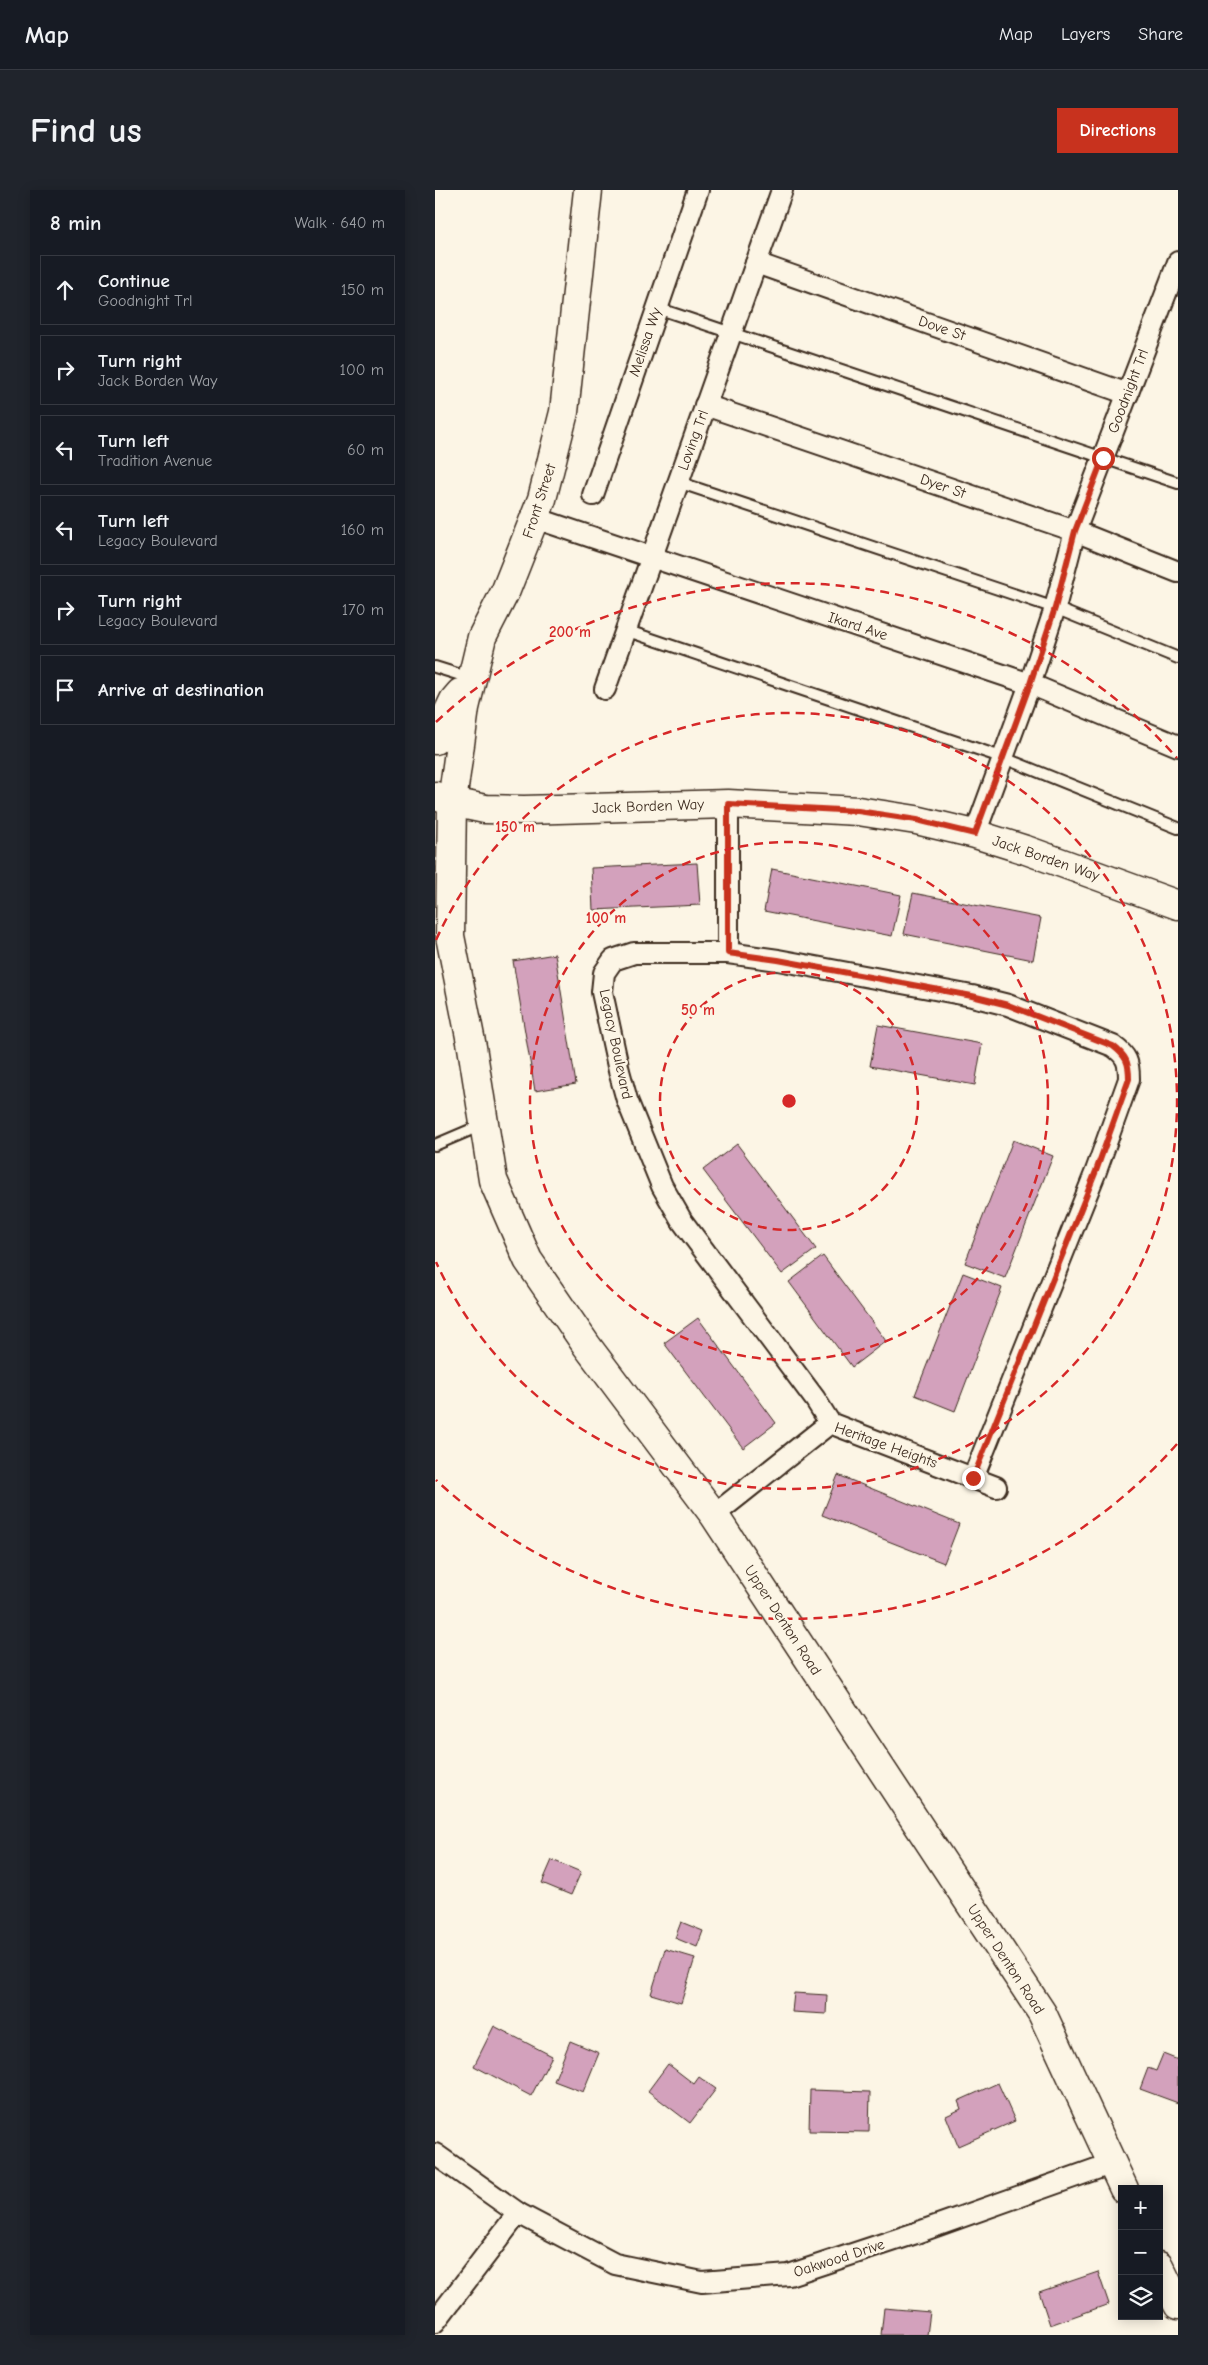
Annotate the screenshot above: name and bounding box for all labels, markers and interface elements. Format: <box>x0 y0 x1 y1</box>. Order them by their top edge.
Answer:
text: Map <box>25 21 69 49</box>
text: Map <box>999 24 1033 45</box>
text: Layers <box>1061 24 1110 45</box>
text: Share <box>1138 24 1183 45</box>
button: Directions <box>1057 108 1178 153</box>
text: Find us <box>30 110 142 151</box>
text: 8 min <box>50 211 101 235</box>
text: Walk · 640 m <box>294 214 385 232</box>
text: Continue <box>98 270 170 292</box>
icon: ahead <box>51 276 79 304</box>
text: 150 m <box>341 281 384 299</box>
text: Goodnight Trl <box>98 292 193 310</box>
street label: Melissa Wy <box>625 305 665 379</box>
street label: Dove St <box>916 312 968 345</box>
street label: Goodnight Trl <box>1104 346 1152 436</box>
text: Turn right <box>98 350 182 372</box>
icon: right <box>51 356 79 384</box>
text: 100 m <box>340 361 384 379</box>
text: Jack Borden Way <box>98 372 218 390</box>
street label: Loving Trl <box>674 407 712 473</box>
text: Turn left <box>98 430 169 452</box>
icon: left <box>51 436 79 464</box>
text: 60 m <box>347 441 384 459</box>
route start <box>1092 447 1115 470</box>
text: Tradition Avenue <box>98 452 212 470</box>
street label: Front Street <box>518 461 560 541</box>
street label: Dyer St <box>918 470 969 502</box>
text: Turn left <box>98 510 169 532</box>
icon: left <box>51 516 79 544</box>
text: 160 m <box>341 521 384 539</box>
text: Legacy Boulevard <box>98 532 218 550</box>
text: Turn right <box>98 590 182 612</box>
icon: right <box>51 596 79 624</box>
text: 170 m <box>342 601 384 619</box>
street label: Ikard Ave <box>826 608 890 644</box>
text: Legacy Boulevard <box>98 612 218 630</box>
text: 200 m <box>549 623 591 641</box>
icon: arrive <box>51 676 79 704</box>
text: Arrive at destination <box>98 679 264 701</box>
street label: Jack Borden Way <box>592 795 705 817</box>
text: 150 m <box>495 818 535 836</box>
street label: Jack Borden Way <box>990 831 1102 885</box>
text: 100 m <box>586 909 626 927</box>
street label: Legacy Boulevard <box>596 987 636 1101</box>
text: 50 m <box>681 1001 715 1019</box>
centre of rings <box>780 1092 798 1110</box>
street label: Heritage Heights <box>832 1418 940 1472</box>
route end <box>962 1467 985 1490</box>
street label: Upper Denton Road <box>741 1562 825 1678</box>
street label: Upper Denton Road <box>964 1901 1048 2017</box>
map controls <box>1118 2185 1163 2320</box>
button: + <box>1118 2185 1163 2230</box>
button: − <box>1118 2230 1163 2275</box>
street label: Oakwood Drive <box>791 2235 887 2281</box>
button: layers <box>1118 2275 1163 2320</box>

